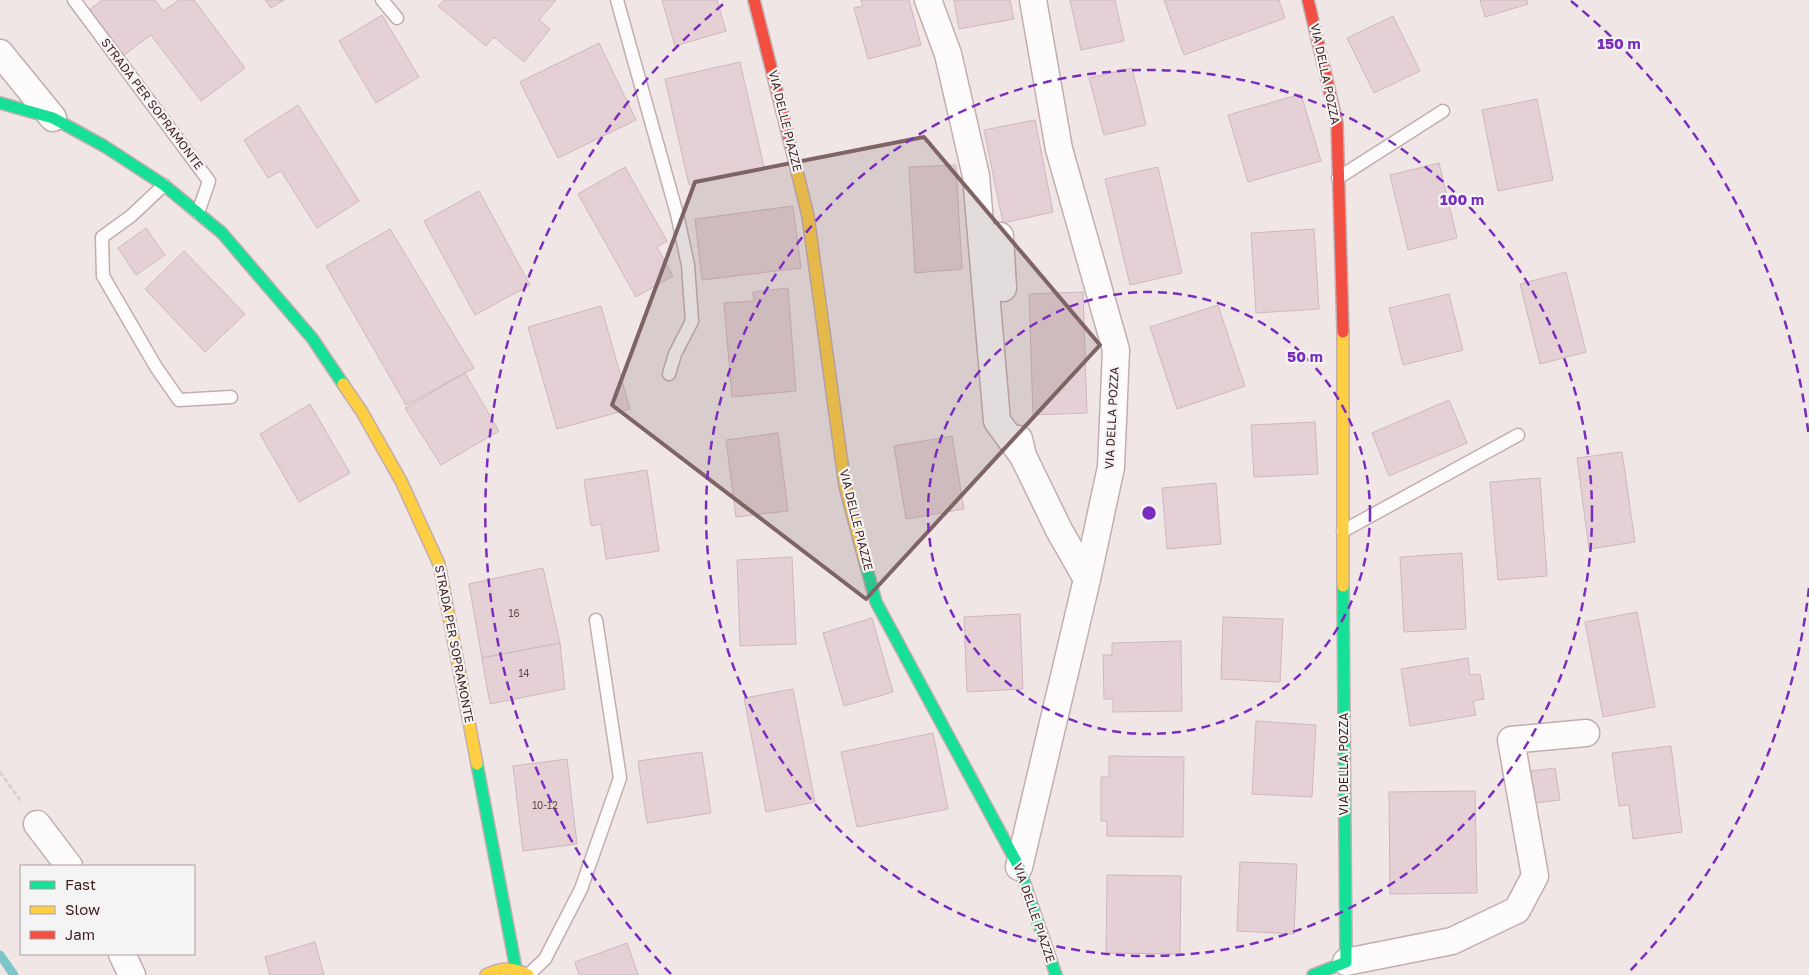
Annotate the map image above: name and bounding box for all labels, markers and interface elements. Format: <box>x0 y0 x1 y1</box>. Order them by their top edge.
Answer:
street label: VIA DELLA POZZA <box>1307 22 1344 126</box>
text: 150 m <box>1597 34 1641 52</box>
street label: STRADA PER SOPRAMONTE <box>98 35 207 172</box>
street label: VIA DELLE PIAZZE <box>766 69 805 173</box>
text: 100 m <box>1440 190 1484 208</box>
text: 50 m <box>1287 347 1323 365</box>
street label: VIA DELLA POZZA <box>1101 366 1122 470</box>
street label: VIA DELLE PIAZZE <box>837 468 876 572</box>
centre of rings <box>1140 504 1158 522</box>
street label: STRADA PER SOPRAMONTE <box>432 564 477 724</box>
house number: 16 <box>509 607 519 619</box>
house number: 14 <box>519 667 529 679</box>
street label: VIA DELLA POZZA <box>1336 713 1351 815</box>
house number: 10-12 <box>532 799 558 811</box>
street label: VIA DELLE PIAZZE <box>1010 861 1059 964</box>
legend <box>20 865 195 955</box>
text: Fast <box>65 875 96 893</box>
text: Slow <box>65 900 100 918</box>
text: Jam <box>65 925 95 943</box>

